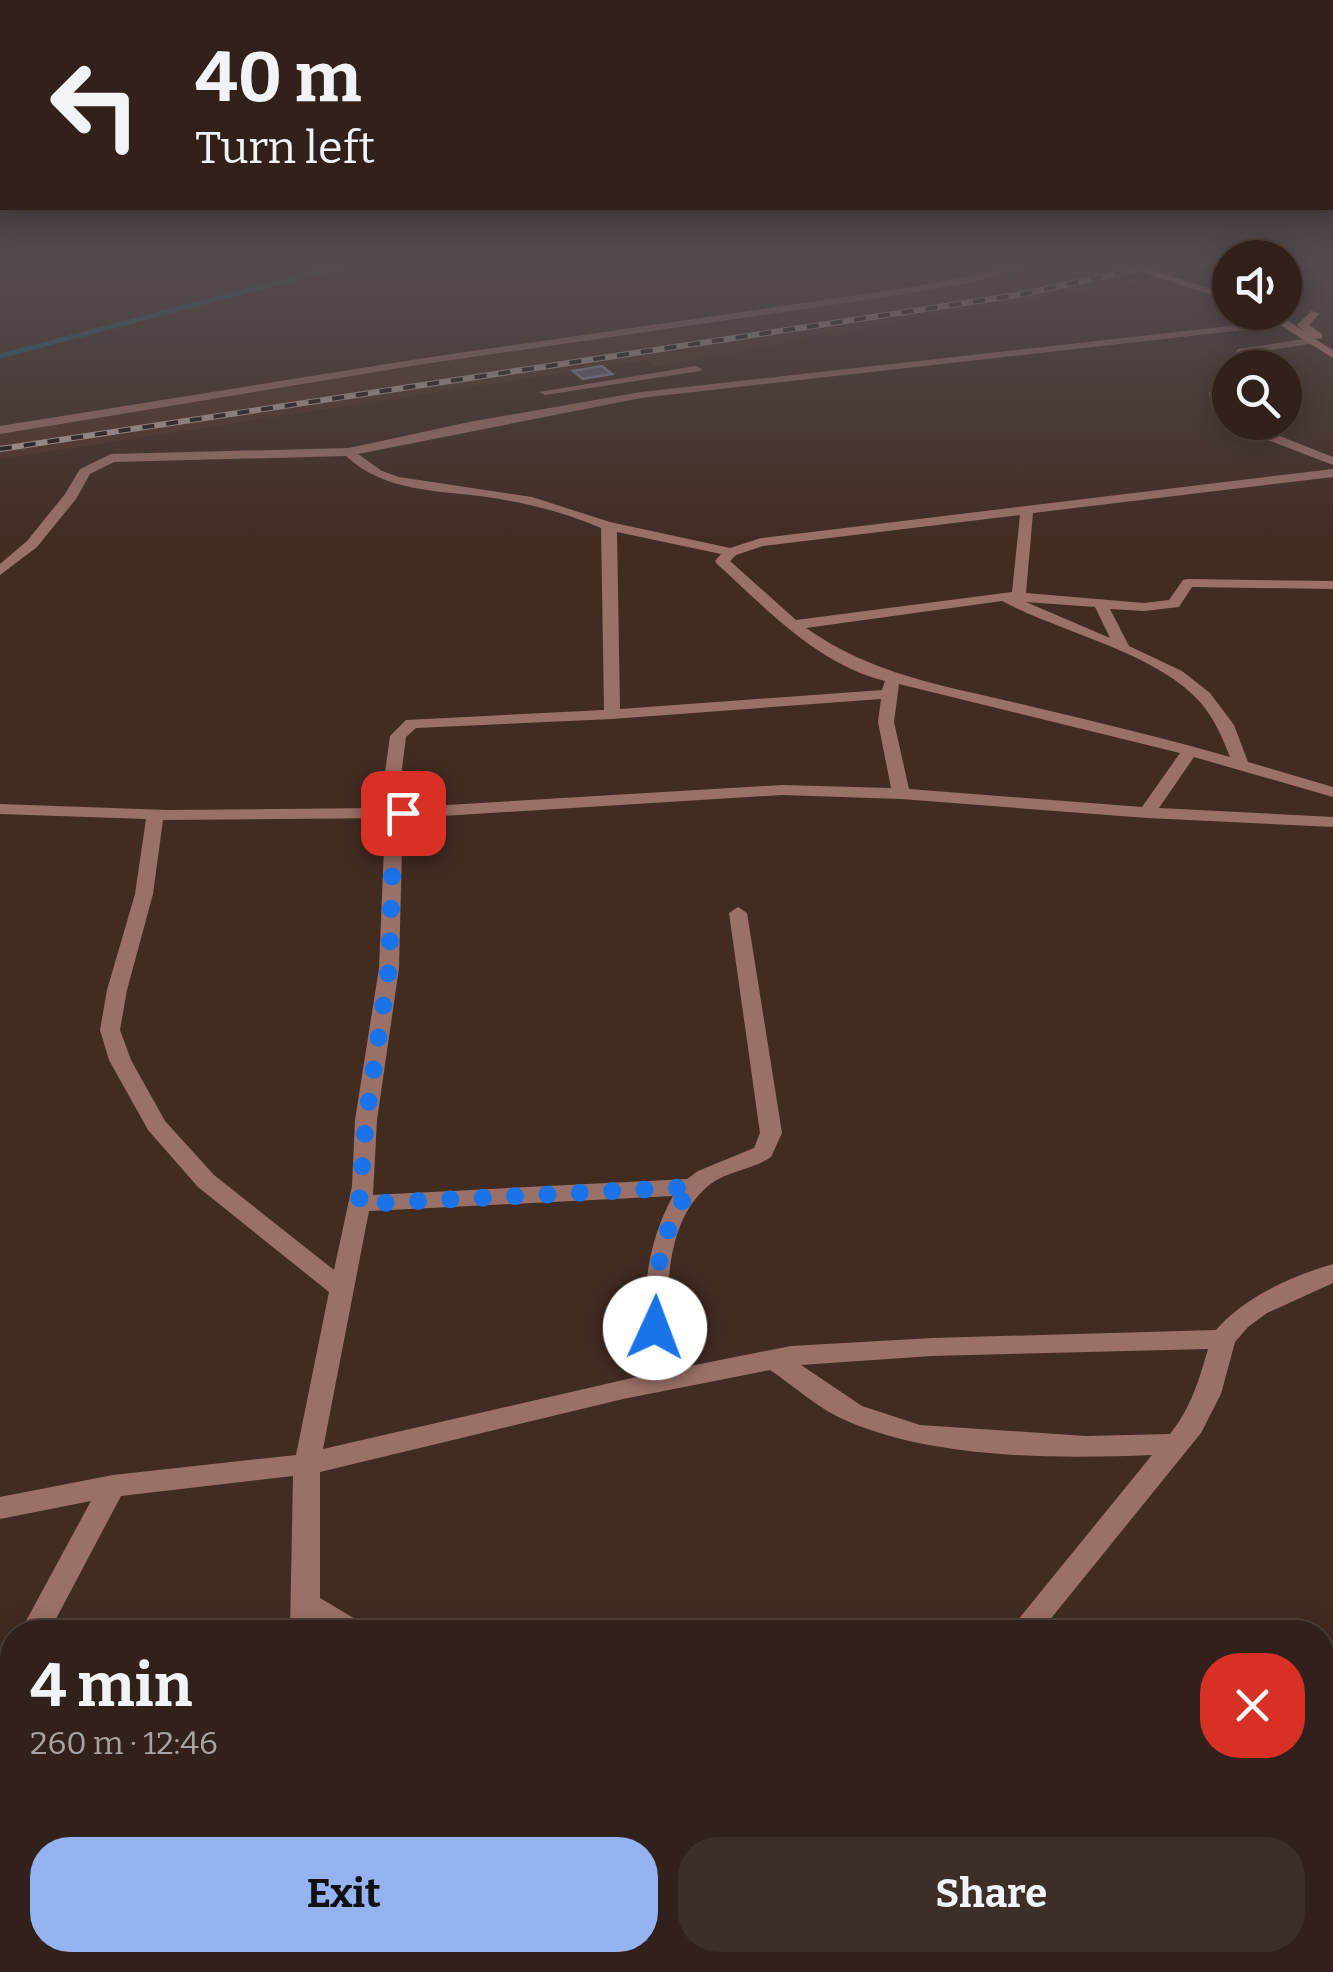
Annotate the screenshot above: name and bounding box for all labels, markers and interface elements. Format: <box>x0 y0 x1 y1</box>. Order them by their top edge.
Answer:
text: 40 m <box>195 36 361 120</box>
icon: left <box>30 40 160 170</box>
text: Turn left <box>195 121 375 175</box>
map controls <box>1212 240 1302 440</box>
button: sound <box>1212 240 1302 330</box>
button: search <box>1212 350 1302 440</box>
pin <box>361 771 446 856</box>
icon: arrive <box>376 786 431 841</box>
position arrow <box>603 1276 707 1380</box>
text: 4 min <box>30 1650 192 1722</box>
button: close <box>1200 1653 1305 1758</box>
text: 260 m · 12:46 <box>30 1724 218 1762</box>
button: Exit <box>30 1837 658 1952</box>
button: Share <box>678 1837 1305 1952</box>

